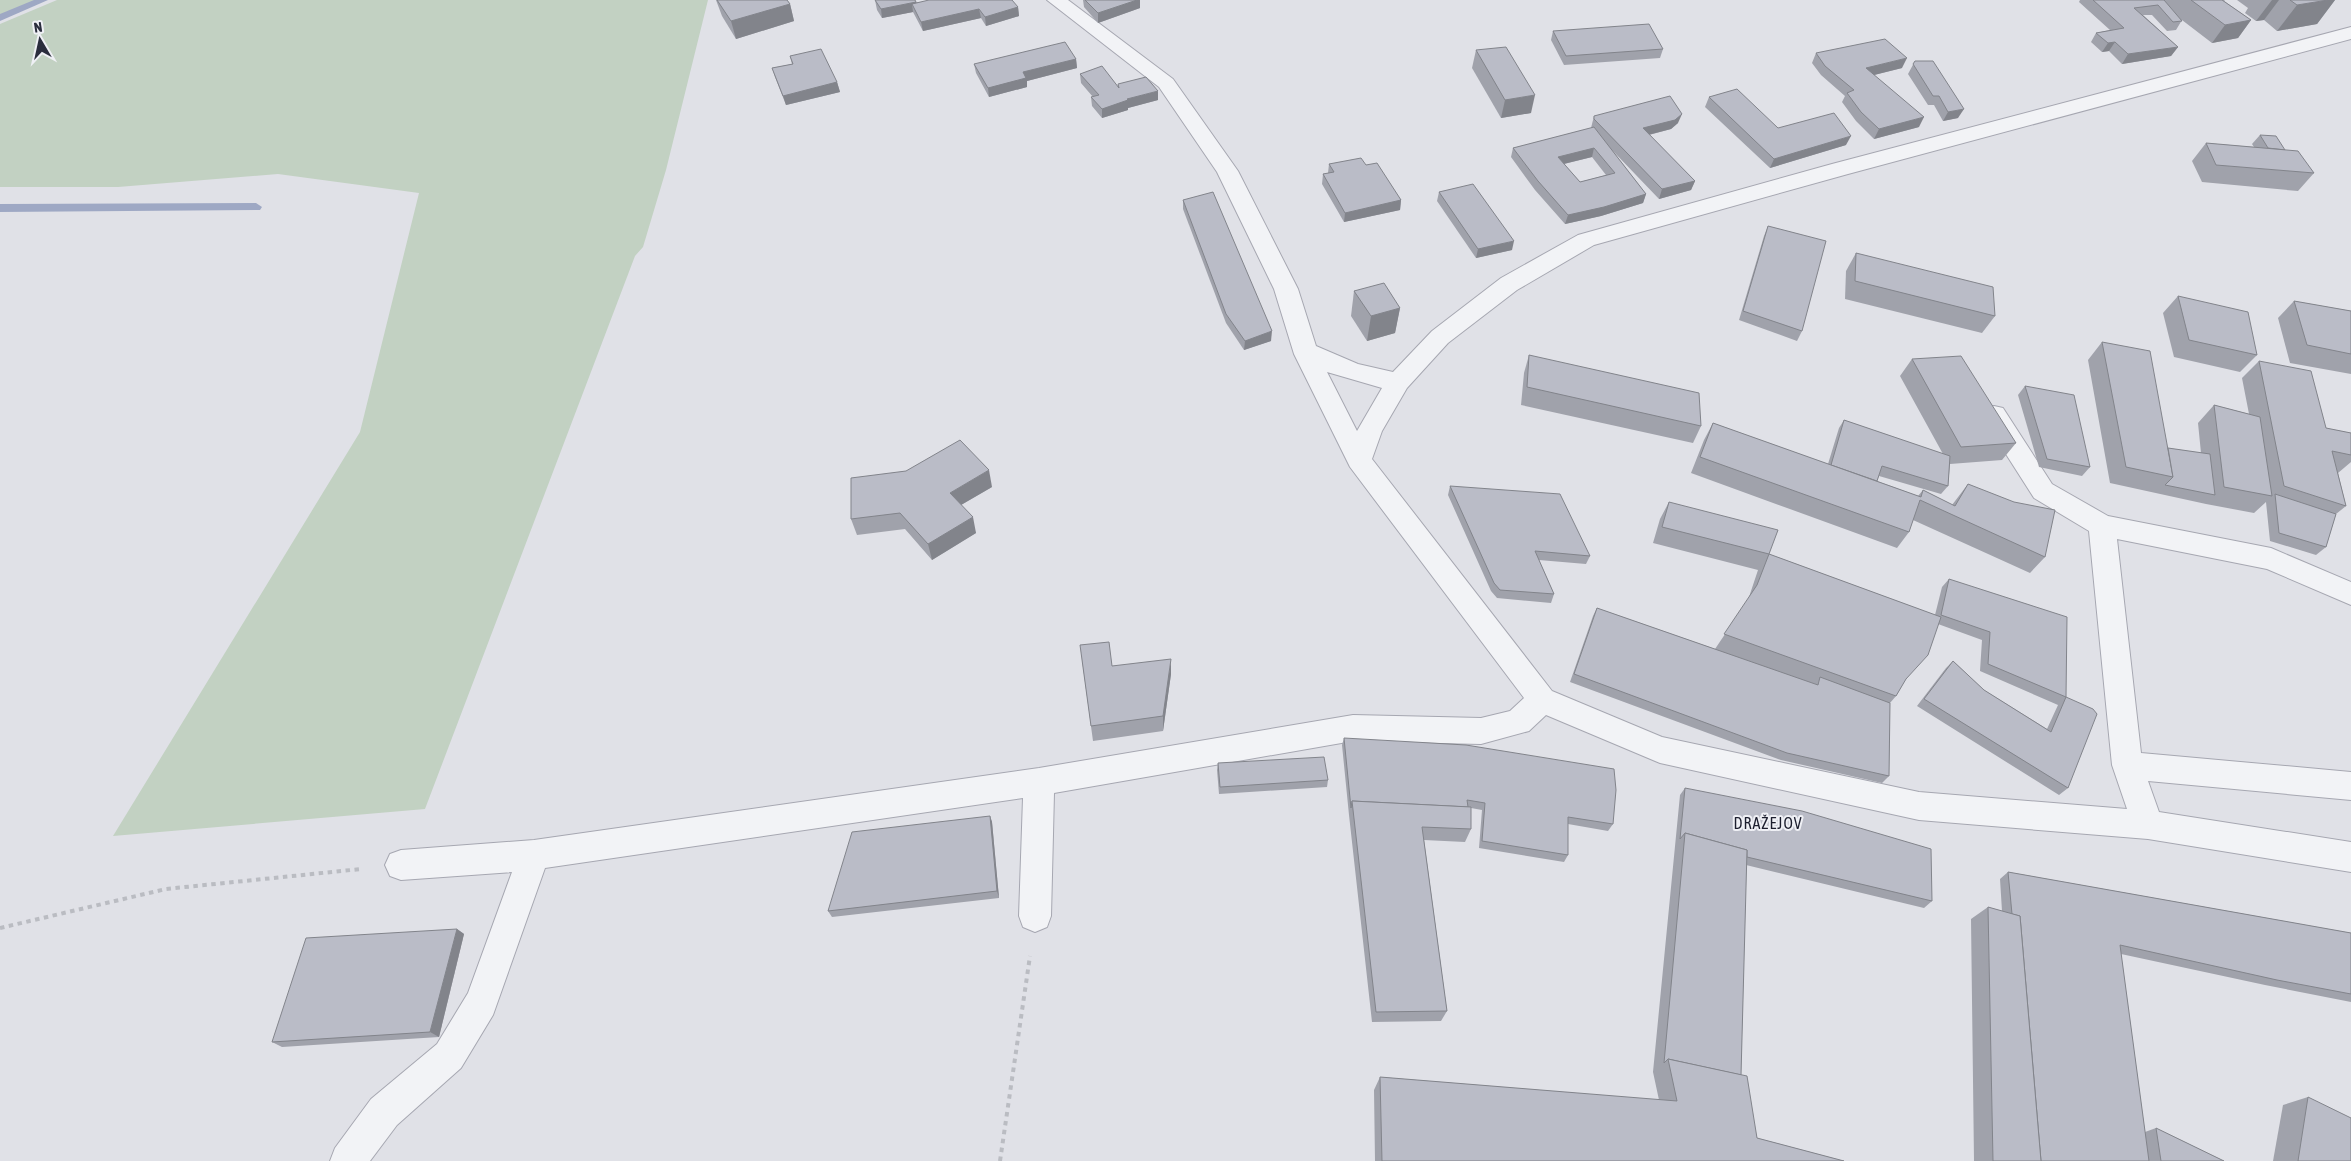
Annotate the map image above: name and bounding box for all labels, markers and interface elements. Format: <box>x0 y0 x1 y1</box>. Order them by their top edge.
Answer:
north arrow <box>15 15 65 65</box>
text: N <box>33 19 43 36</box>
district label: DRAŽEJOV <box>1734 814 1802 832</box>

